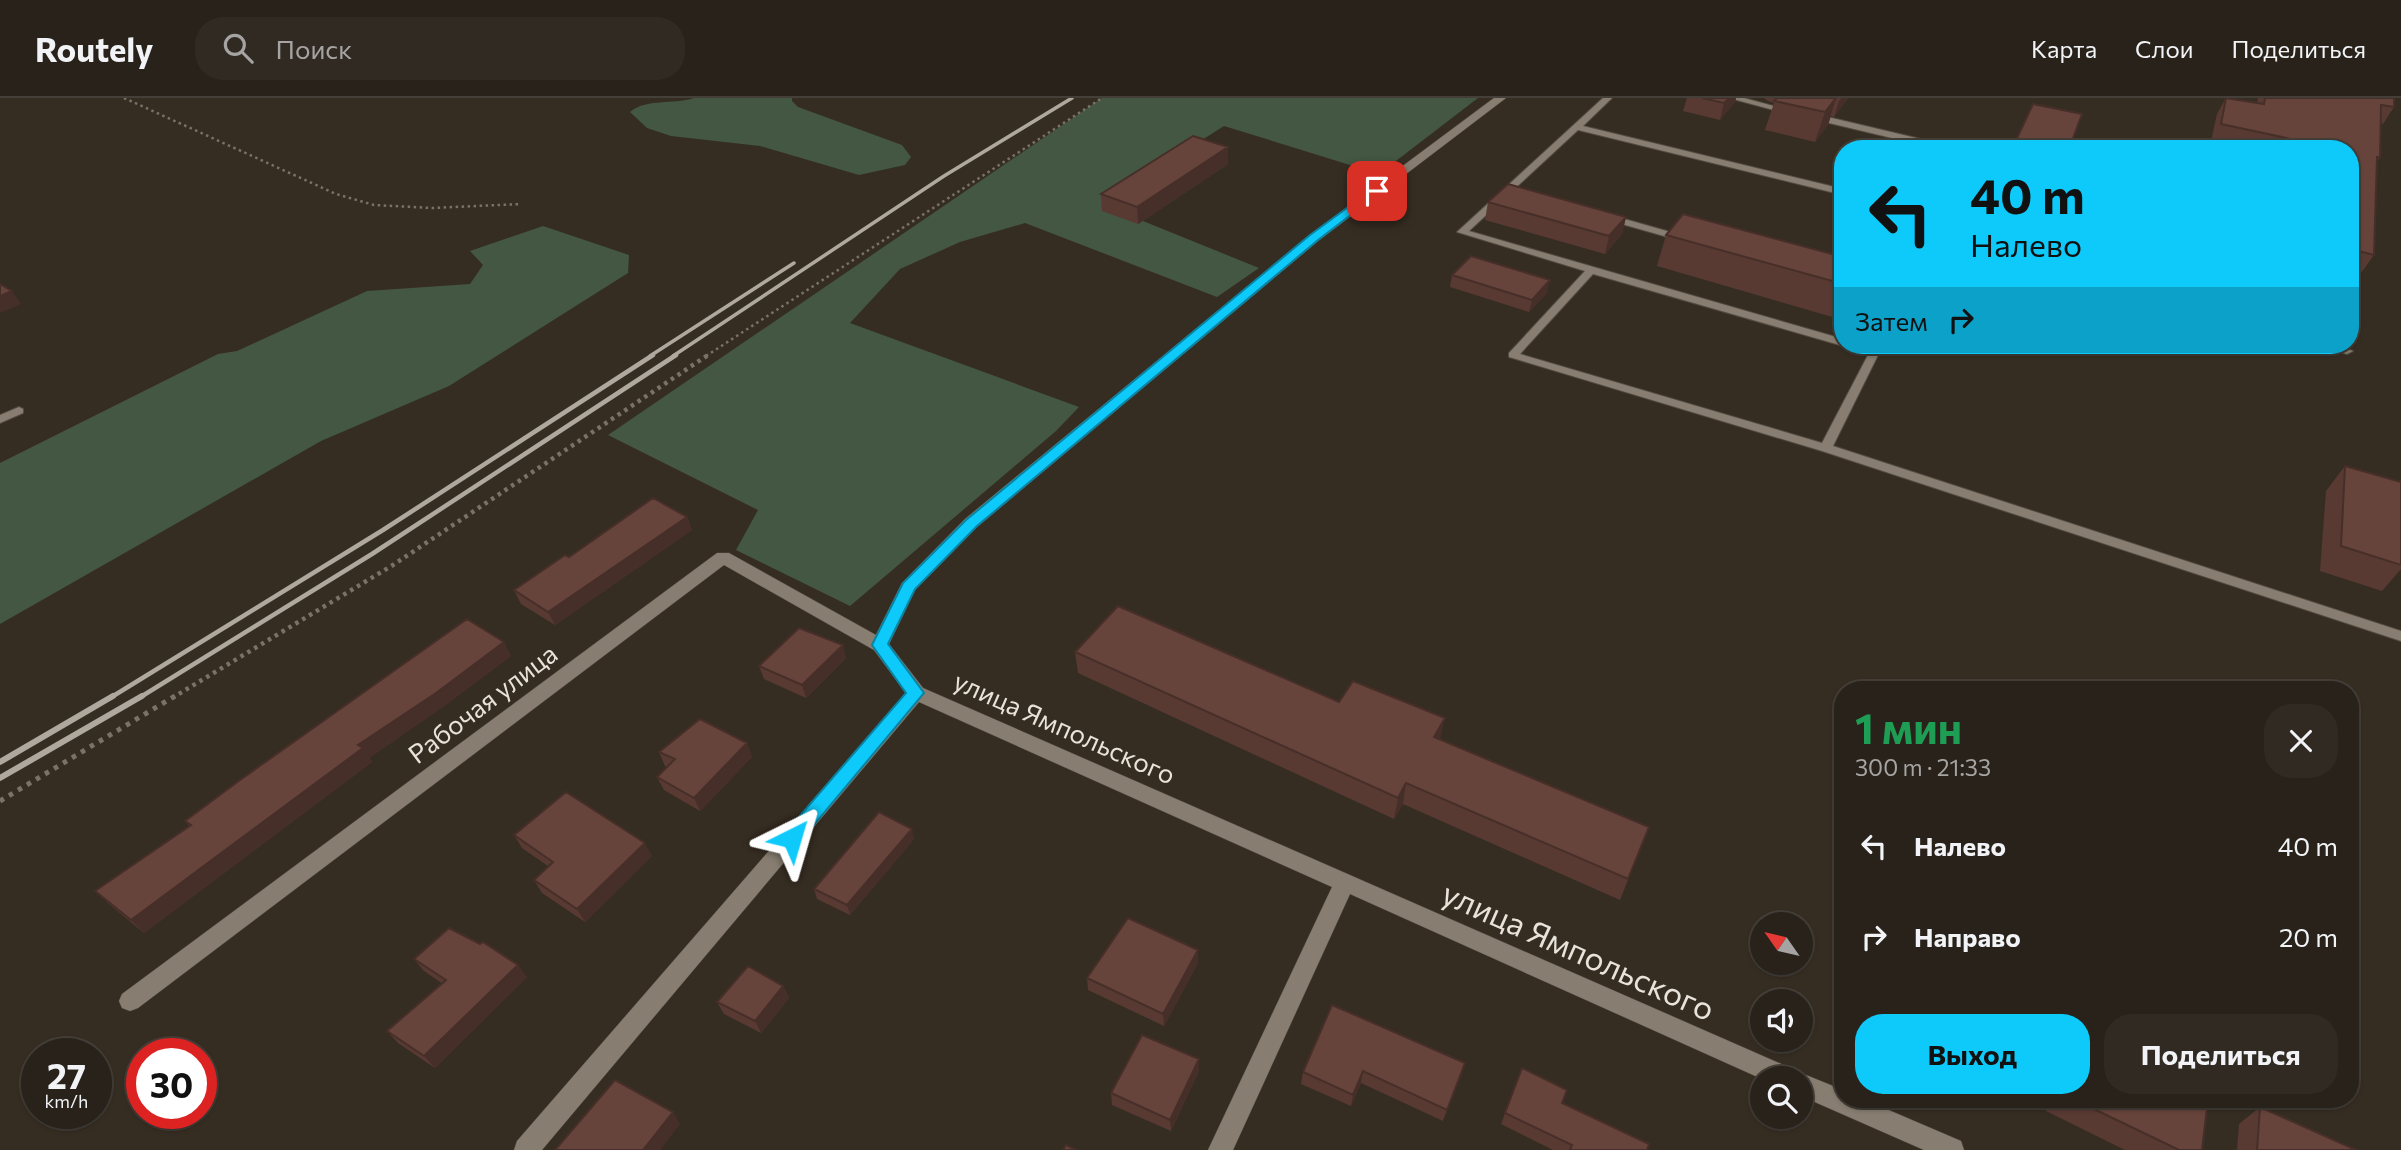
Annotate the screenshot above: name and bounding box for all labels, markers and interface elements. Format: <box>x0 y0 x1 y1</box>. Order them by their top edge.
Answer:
search box <box>195 17 685 80</box>
text: Routely <box>35 28 153 69</box>
icon: search <box>219 29 257 67</box>
text: Поиск <box>275 33 352 64</box>
text: Карта <box>2031 34 2097 63</box>
text: Слои <box>2135 34 2193 63</box>
text: Поделиться <box>2231 34 2366 63</box>
pin <box>1347 161 1407 221</box>
text: 40 m <box>1970 164 2085 224</box>
icon: left <box>1855 168 1946 259</box>
icon: arrive <box>1358 172 1396 210</box>
text: Налево <box>1970 224 2082 264</box>
icon: right <box>1942 301 1980 339</box>
text: Затем <box>1855 305 1928 336</box>
street label: Рабочая улица <box>402 637 562 769</box>
street label: улица Ямпольского <box>950 664 1180 790</box>
text: 1 мин <box>1855 701 1962 753</box>
button: close <box>2264 704 2338 778</box>
text: 300 m · 21:33 <box>1855 753 1991 781</box>
position arrow <box>755 801 829 875</box>
icon: left <box>1855 827 1893 865</box>
text: Налево <box>1914 830 2006 861</box>
text: 40 m <box>2278 830 2338 861</box>
street label: улица Ямпольского <box>1437 872 1721 1028</box>
north arrow <box>1750 912 1813 975</box>
map controls <box>1750 912 1813 1129</box>
icon: right <box>1855 918 1893 956</box>
text: Направо <box>1914 921 2021 952</box>
text: 20 m <box>2279 921 2338 952</box>
button: sound <box>1750 989 1813 1052</box>
button: Выход <box>1855 1014 2090 1094</box>
button: Поделиться <box>2104 1014 2338 1094</box>
speed limit sign: 30 <box>126 1038 217 1129</box>
text: 27 <box>47 1053 86 1096</box>
button: search <box>1750 1066 1813 1129</box>
text: km/h <box>45 1090 88 1112</box>

